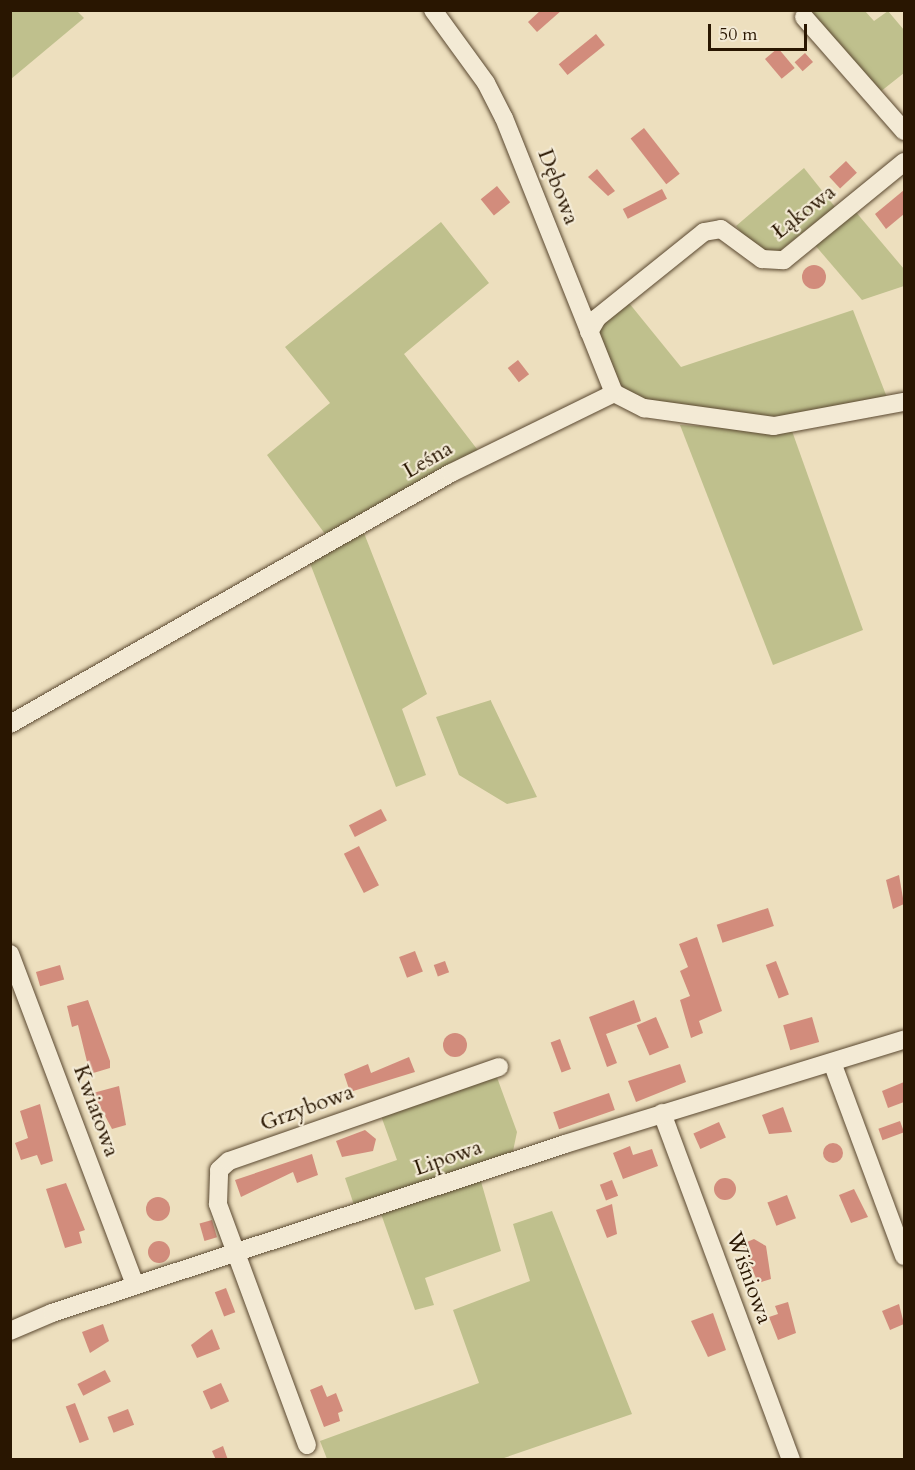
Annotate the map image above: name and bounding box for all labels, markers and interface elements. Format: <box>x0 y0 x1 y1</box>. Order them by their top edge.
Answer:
scale bar <box>711 12 810 50</box>
text: 50 m <box>719 22 758 47</box>
street label: Dębowa <box>532 146 584 228</box>
street label: Łąkowa <box>767 179 841 245</box>
street label: Leśna <box>399 435 457 485</box>
street label: Kwiatowa <box>67 1062 125 1160</box>
street label: Grzybowa <box>257 1079 357 1137</box>
street label: Lipowa <box>410 1134 486 1182</box>
street label: Wiśniowa <box>720 1229 778 1327</box>

